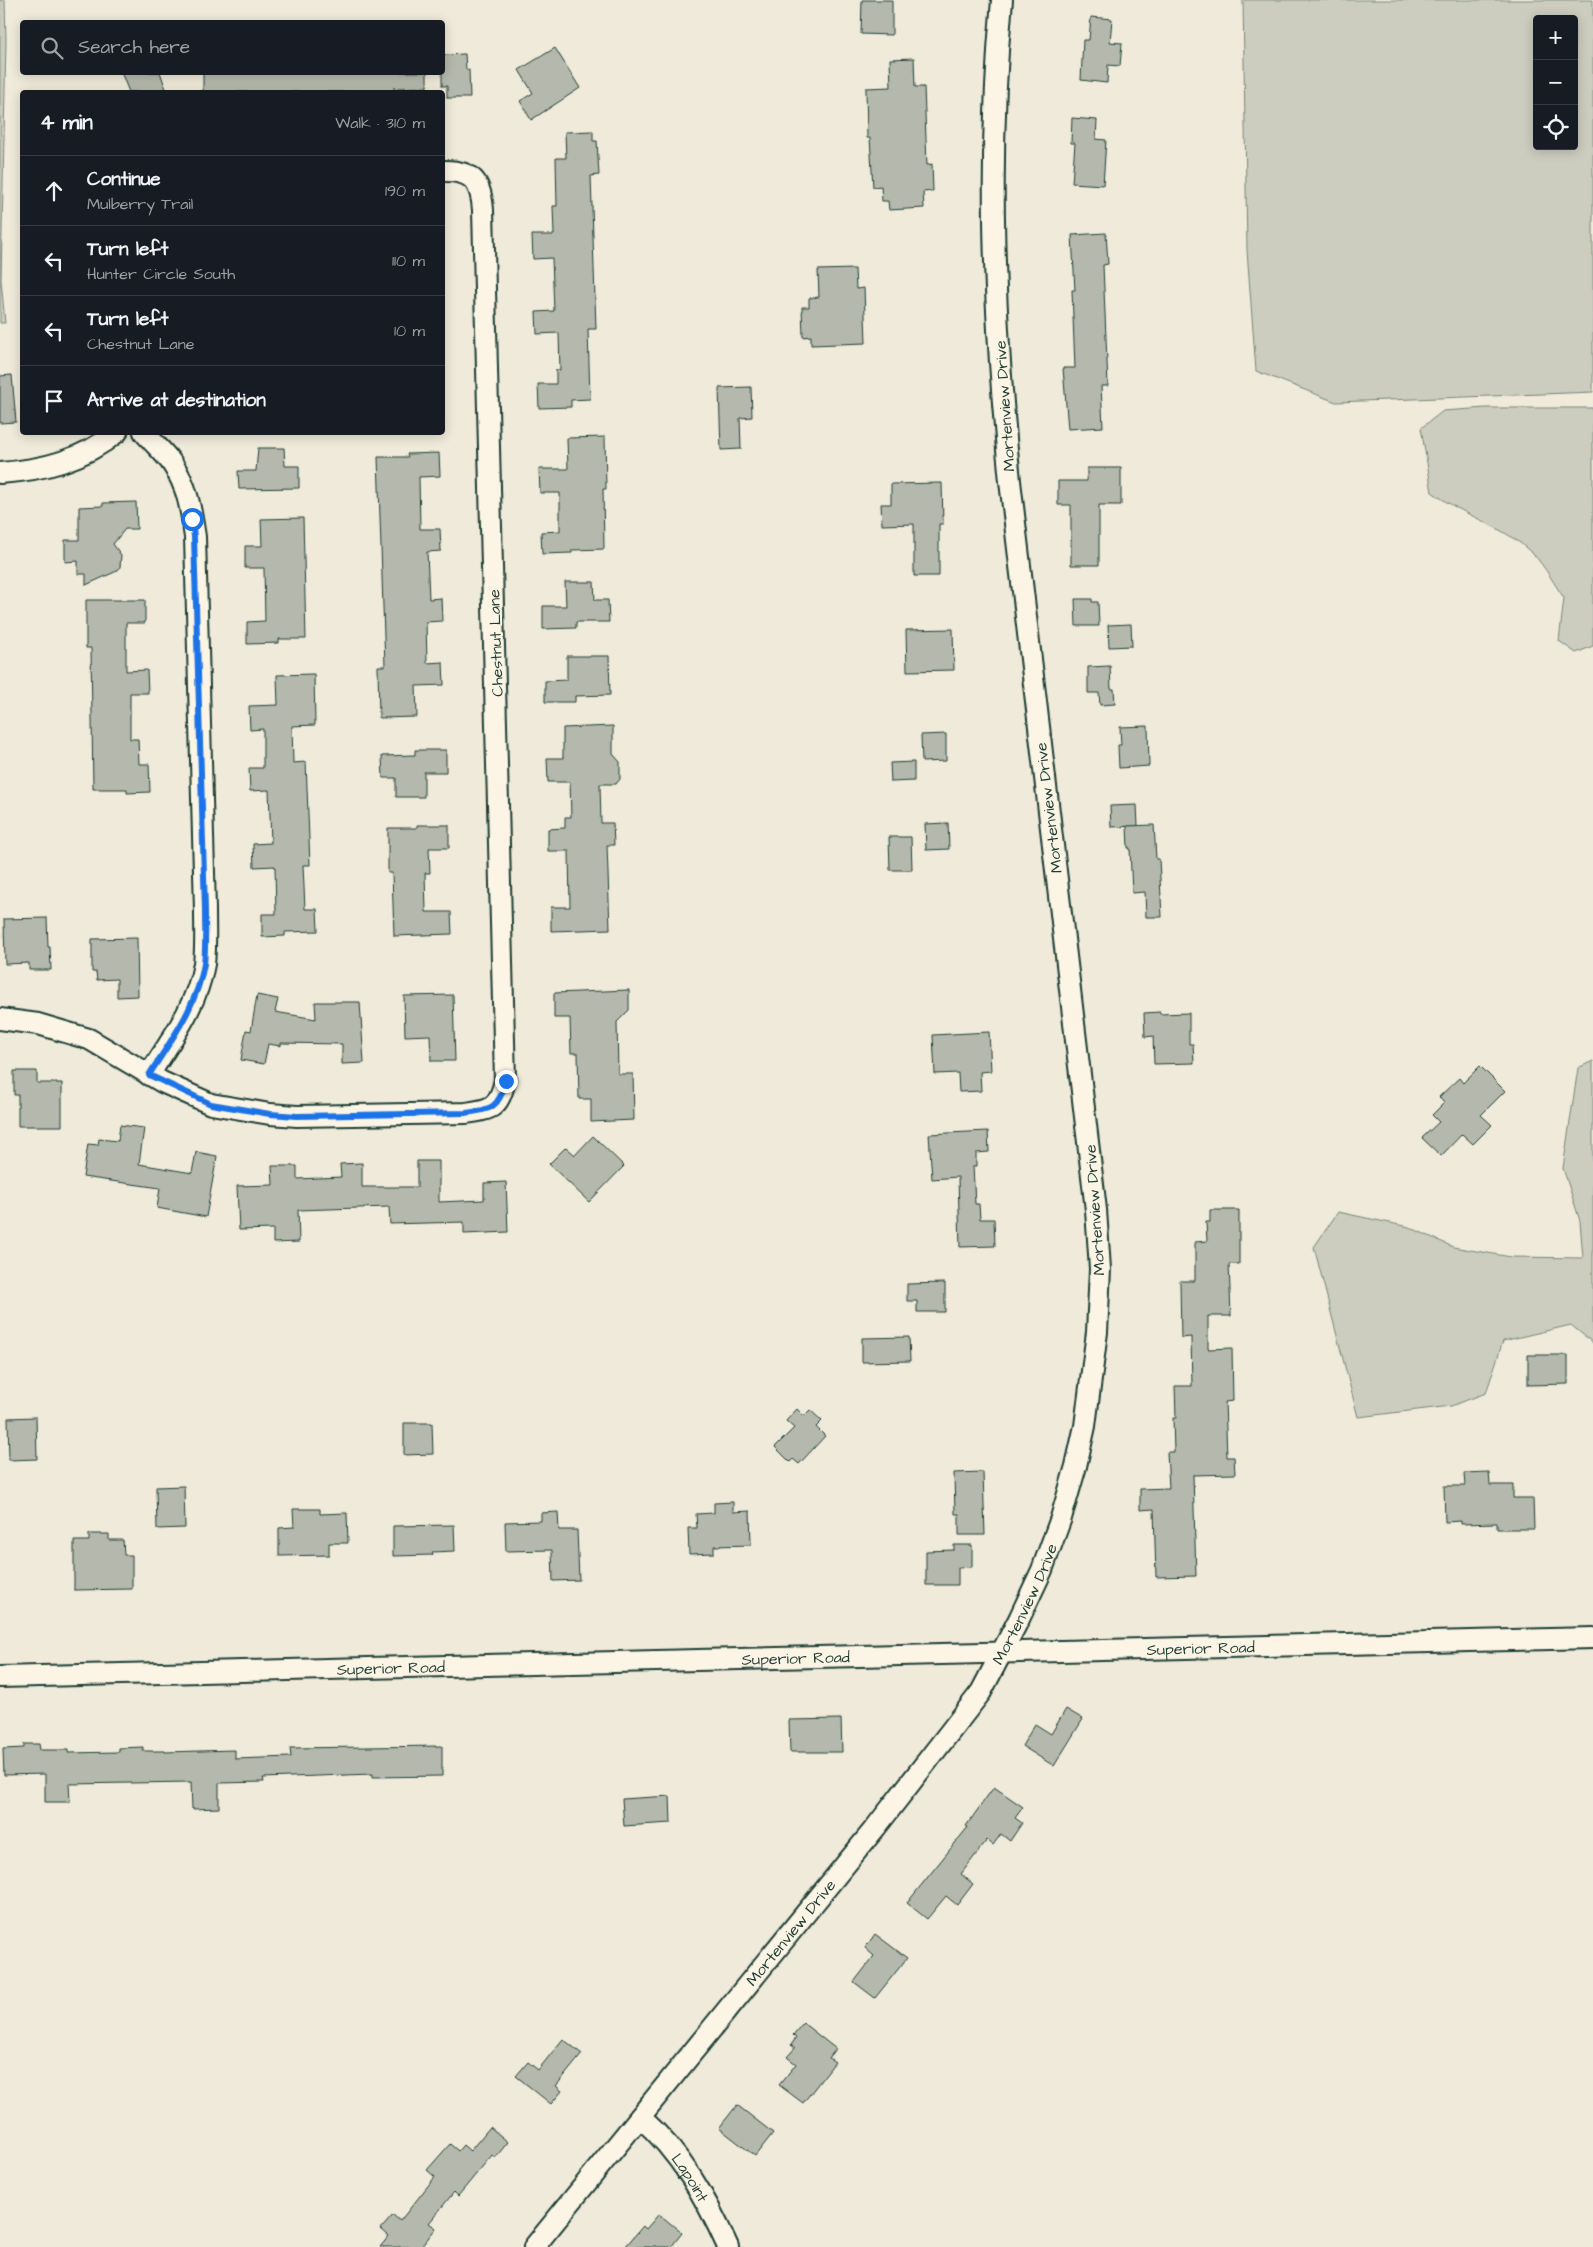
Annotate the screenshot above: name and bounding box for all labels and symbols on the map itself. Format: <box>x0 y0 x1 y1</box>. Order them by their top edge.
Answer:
street label: Mortenview Drive <box>989 339 1021 472</box>
route start <box>181 508 204 531</box>
street label: Chestnut Lane <box>483 589 509 697</box>
street label: Mortenview Drive <box>1030 741 1068 874</box>
route end <box>495 1070 518 1093</box>
street label: Mortenview Drive <box>1079 1143 1111 1276</box>
street label: Mortenview Drive <box>987 1540 1063 1669</box>
street label: Superior Road <box>1146 1636 1255 1661</box>
street label: Superior Road <box>741 1646 850 1671</box>
street label: Superior Road <box>337 1656 445 1681</box>
street label: Mortenview Drive <box>741 1875 841 1991</box>
street label: Lapoint <box>666 2149 714 2207</box>

